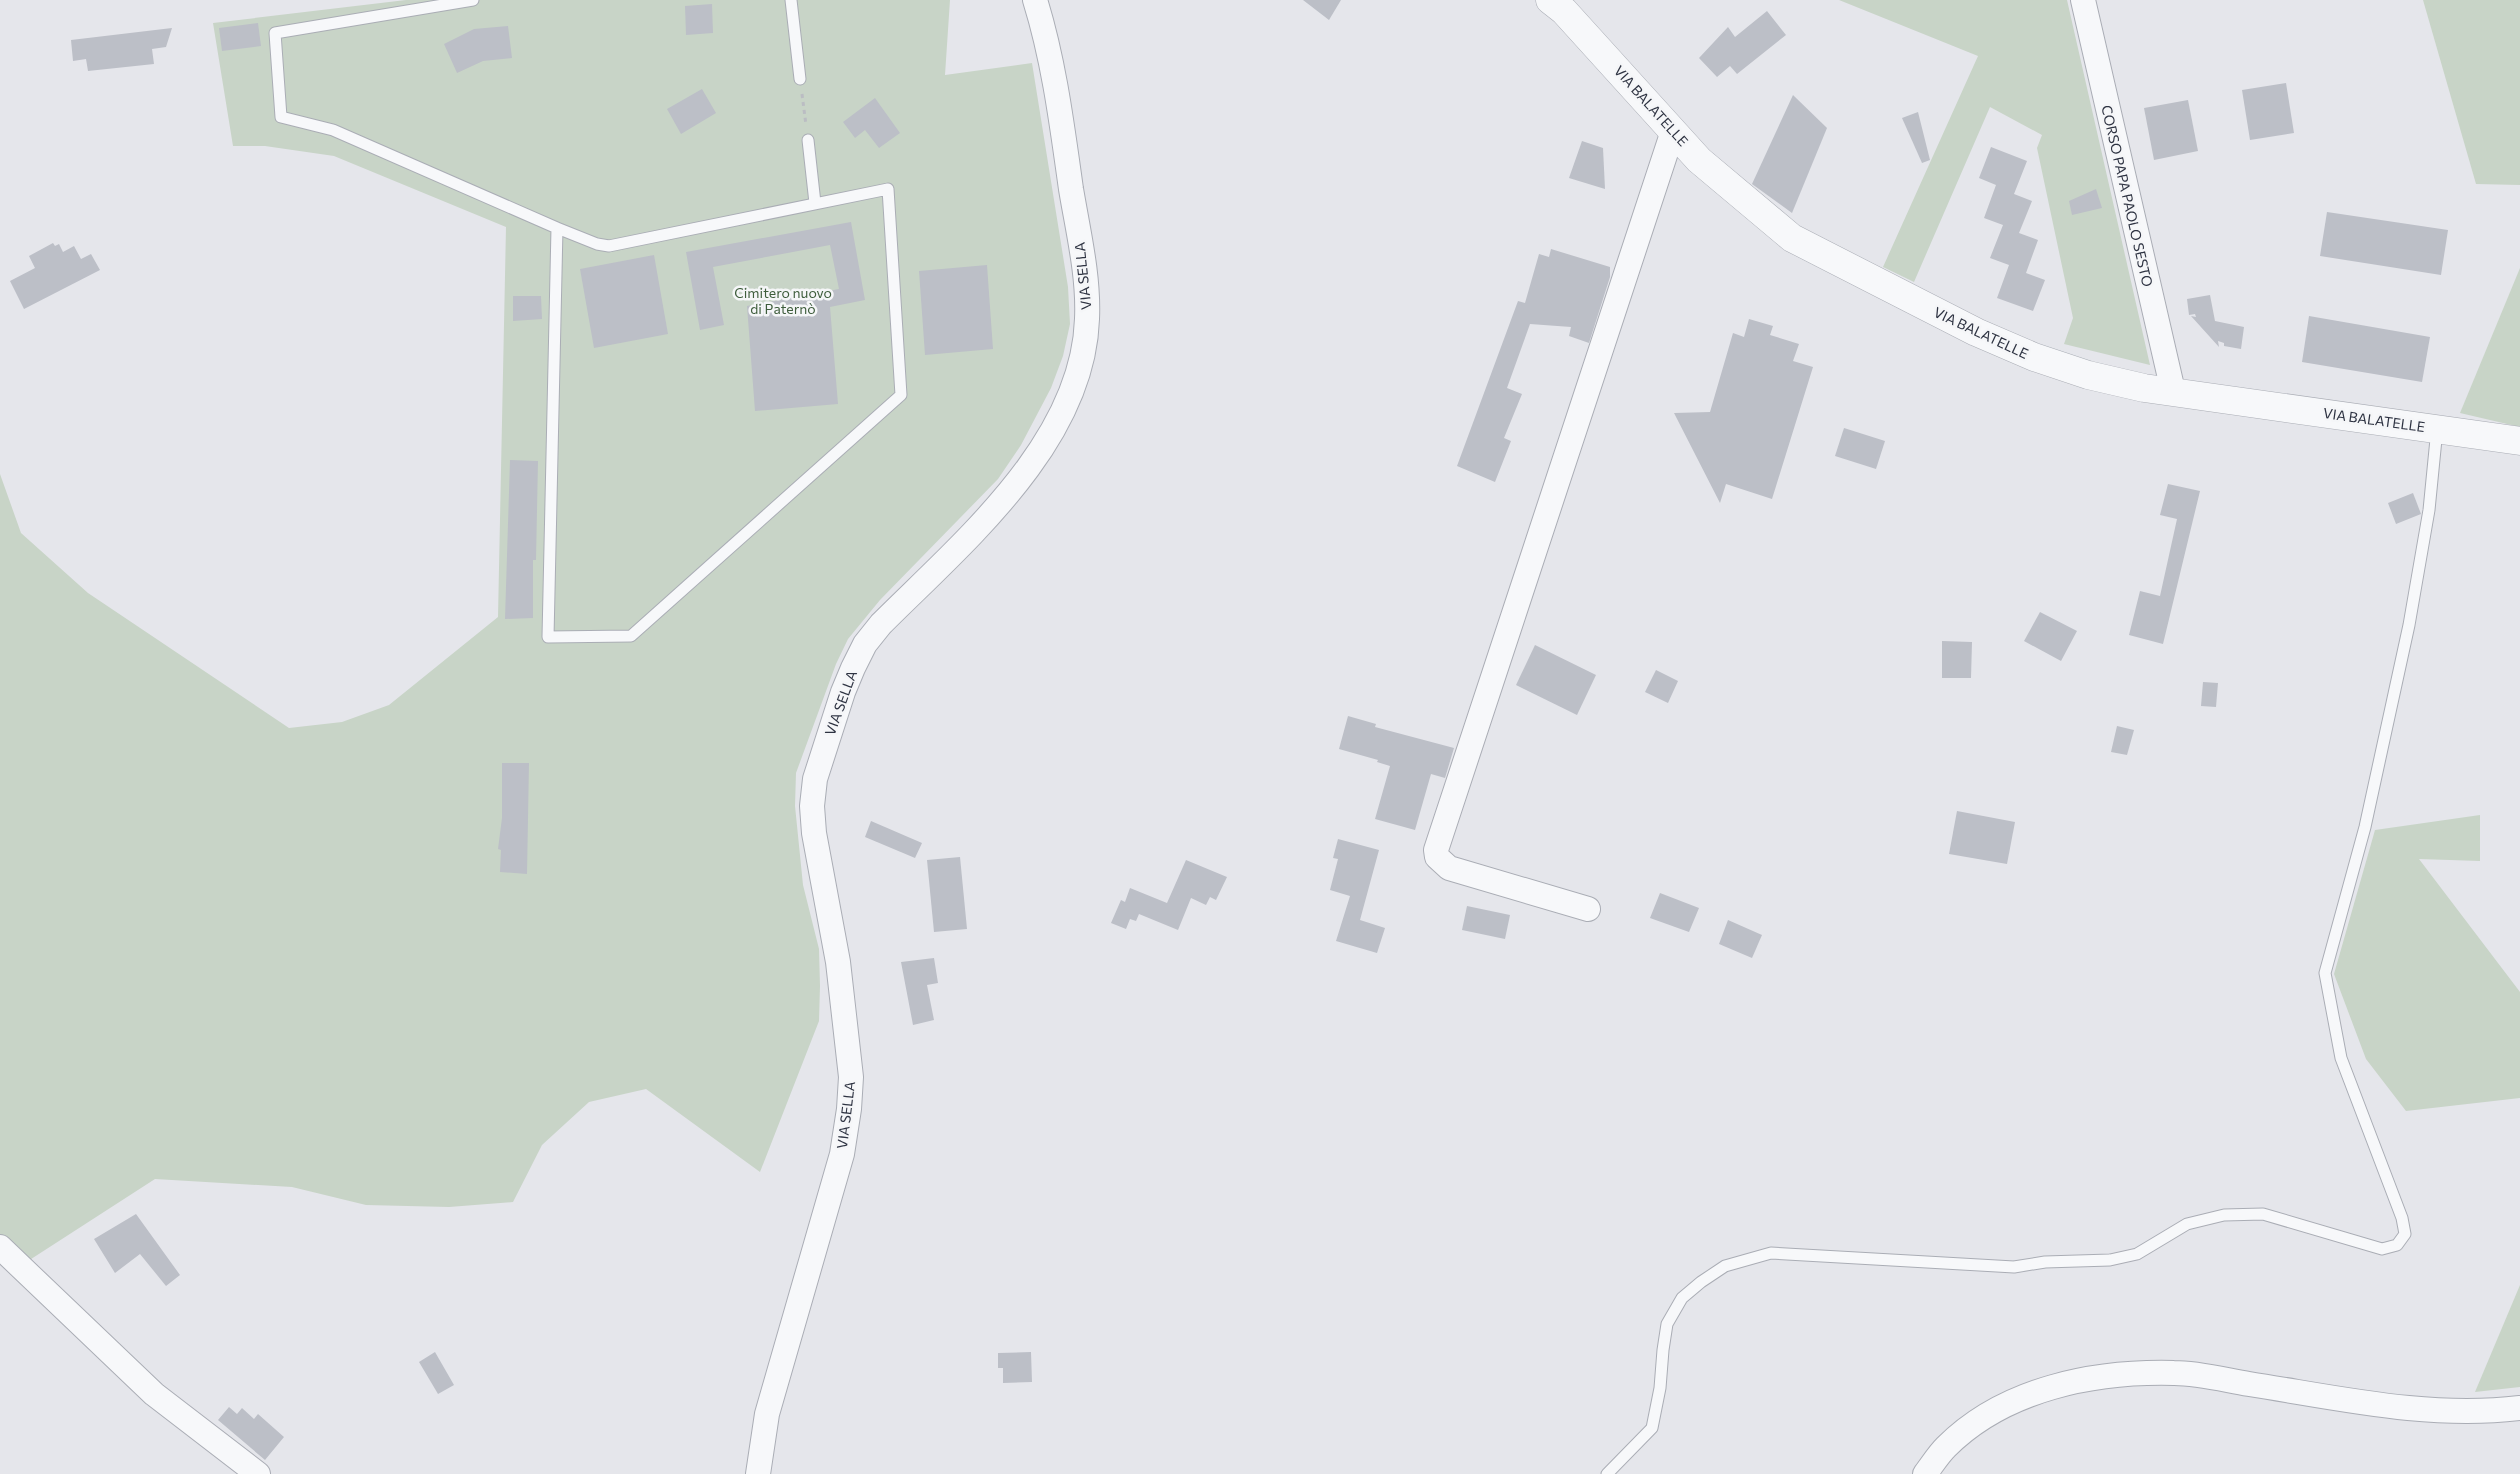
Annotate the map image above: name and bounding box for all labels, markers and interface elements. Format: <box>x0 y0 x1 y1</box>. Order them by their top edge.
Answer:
street label: VIA BALATELLE <box>1611 62 1692 149</box>
street label: CORSO PAPA PAOLO SESTO <box>2098 103 2157 288</box>
street label: VIA SELLA <box>1070 241 1095 311</box>
park label: Cimitero nuovo di Paternò <box>734 284 832 317</box>
street label: VIA BALATELLE <box>1931 303 2031 362</box>
street label: VIA BALATELLE <box>2322 404 2426 435</box>
street label: VIA SELLA <box>821 668 860 738</box>
street label: VIA SELLA <box>833 1080 858 1150</box>

